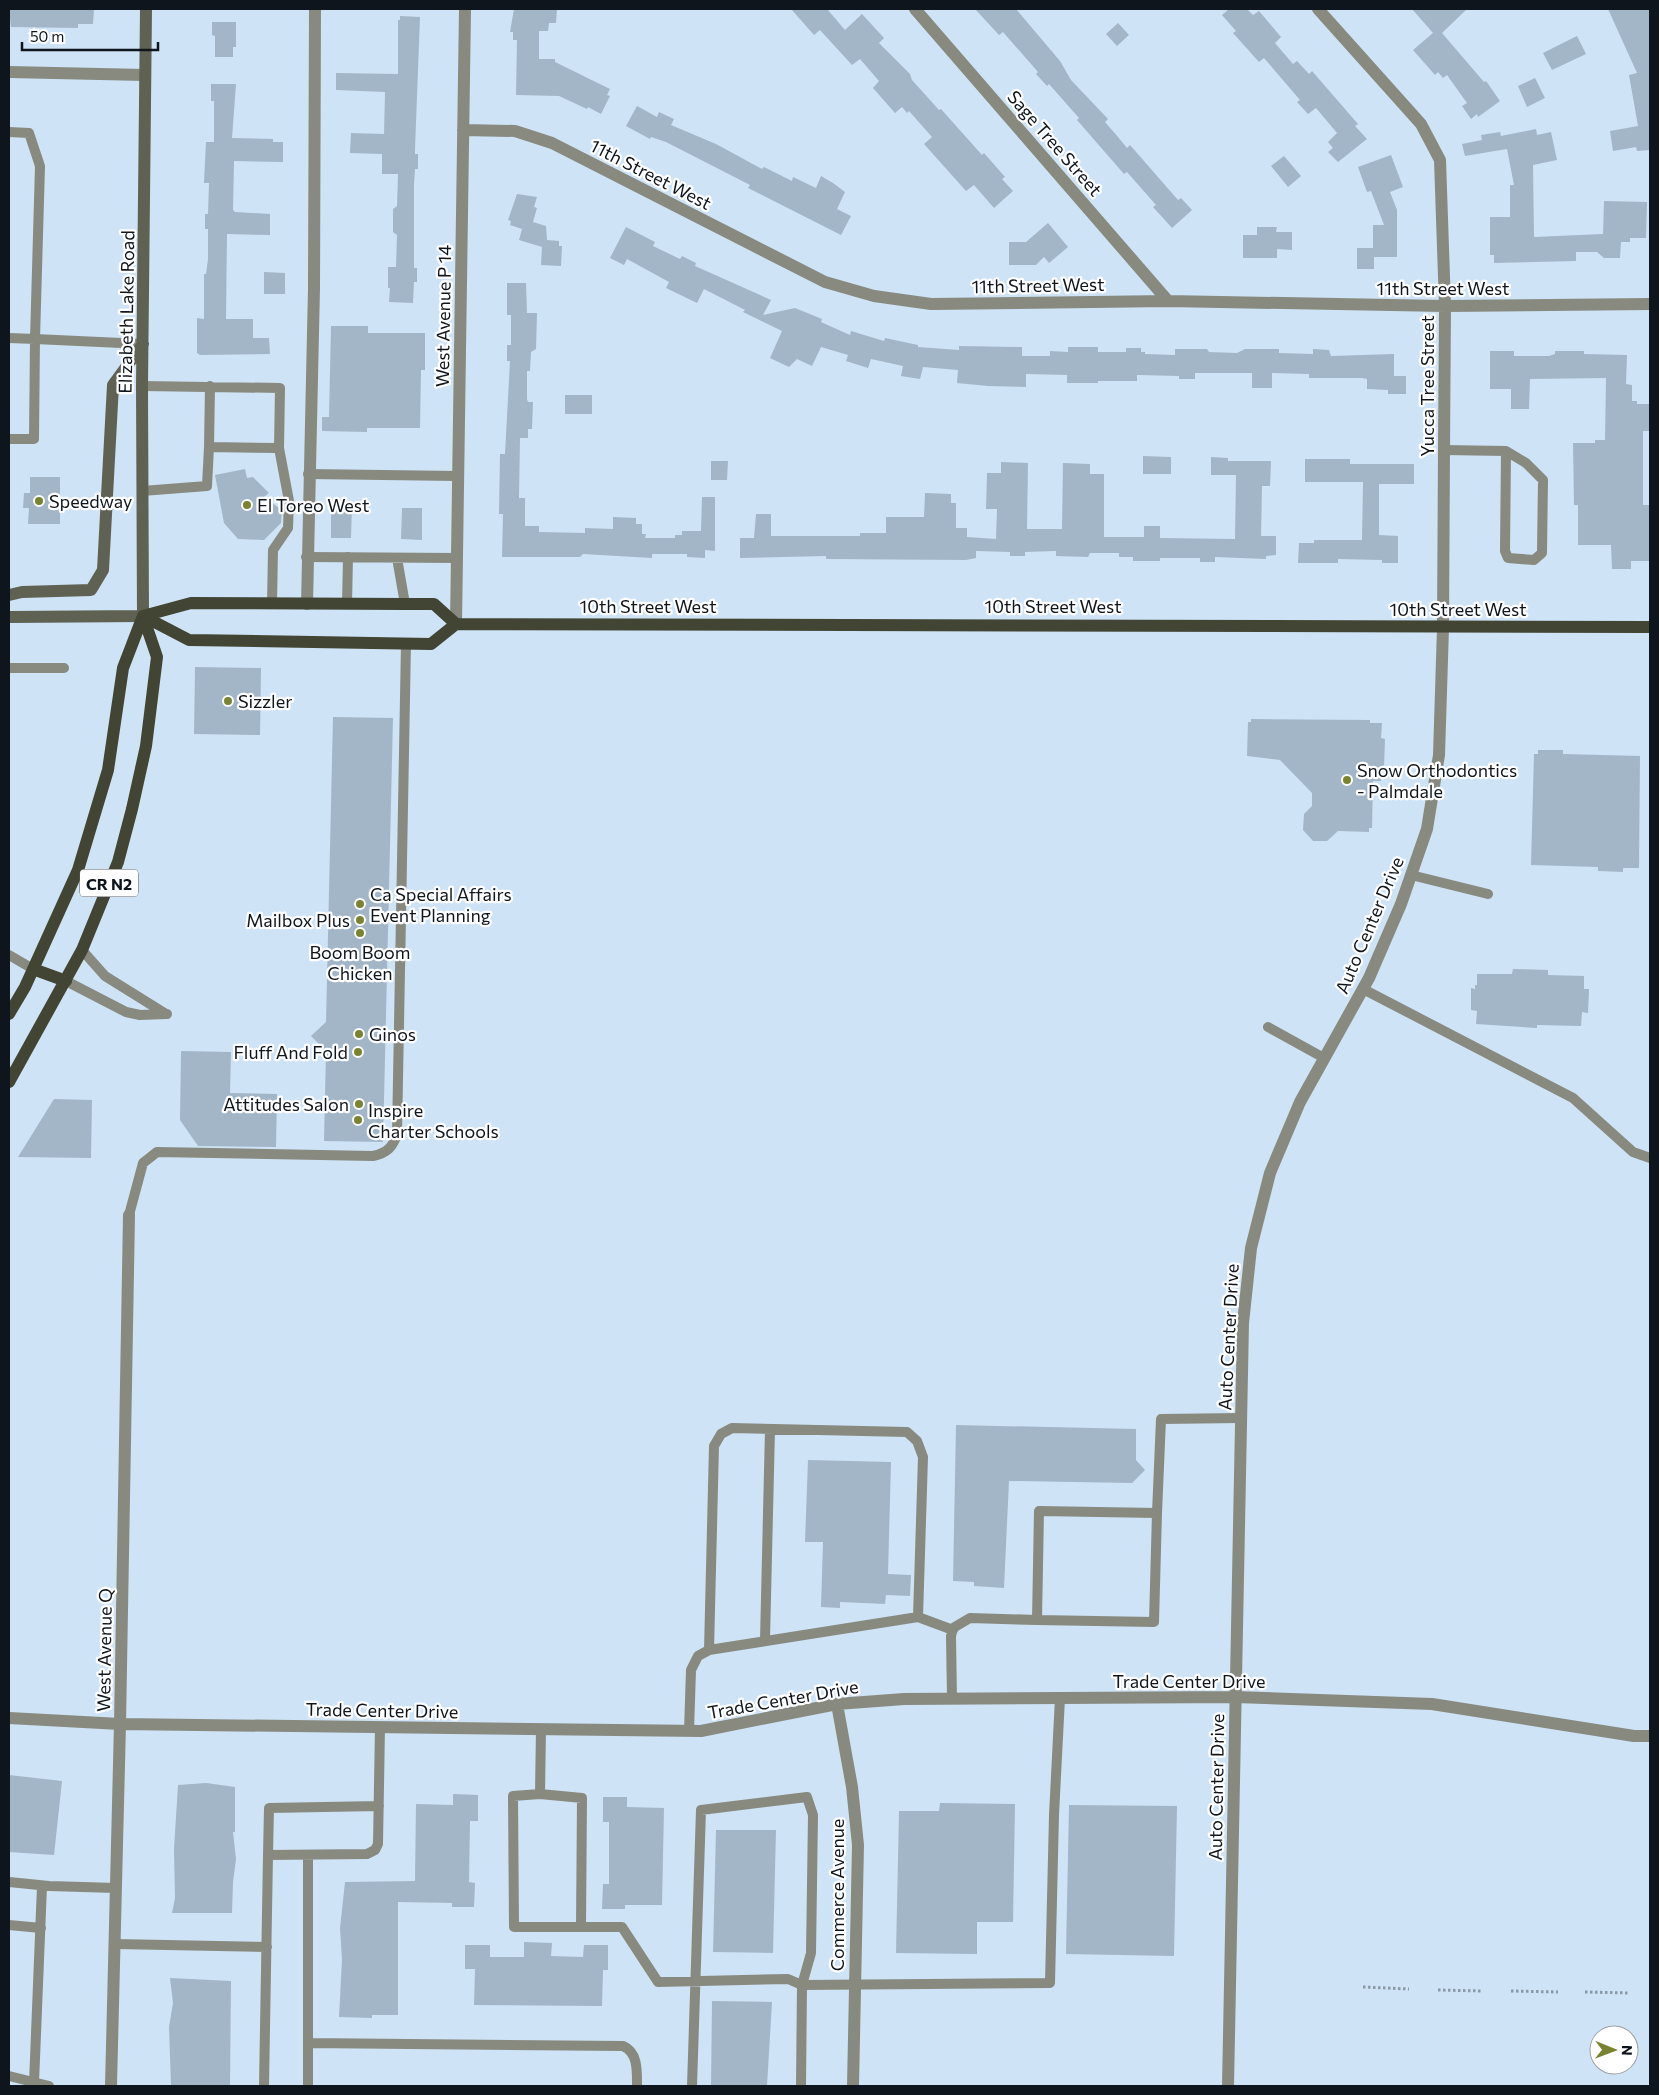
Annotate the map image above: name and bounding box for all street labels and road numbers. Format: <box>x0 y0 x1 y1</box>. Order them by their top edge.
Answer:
street label: Sage Tree Street <box>1003 86 1107 200</box>
street label: 11th Street West <box>587 134 715 214</box>
street label: Elizabeth Lake Road <box>114 230 138 394</box>
street label: West Avenue P 14 <box>431 245 455 387</box>
street label: 11th Street West <box>971 273 1105 297</box>
street label: 11th Street West <box>1377 277 1509 299</box>
street label: Yucca Tree Street <box>1416 315 1438 457</box>
street label: 10th Street West <box>579 595 717 617</box>
street label: 10th Street West <box>984 595 1122 617</box>
street label: 10th Street West <box>1389 598 1527 620</box>
street label: Auto Center Drive <box>1330 853 1408 997</box>
road number: CR N2 <box>80 870 138 896</box>
street label: Auto Center Drive <box>1213 1263 1243 1411</box>
street label: West Avenue Q <box>92 1588 116 1712</box>
street label: Trade Center Drive <box>1113 1670 1265 1692</box>
street label: Trade Center Drive <box>706 1675 860 1723</box>
street label: Trade Center Drive <box>305 1698 459 1722</box>
street label: Auto Center Drive <box>1204 1713 1228 1861</box>
street label: Commerce Avenue <box>826 1819 848 1971</box>

